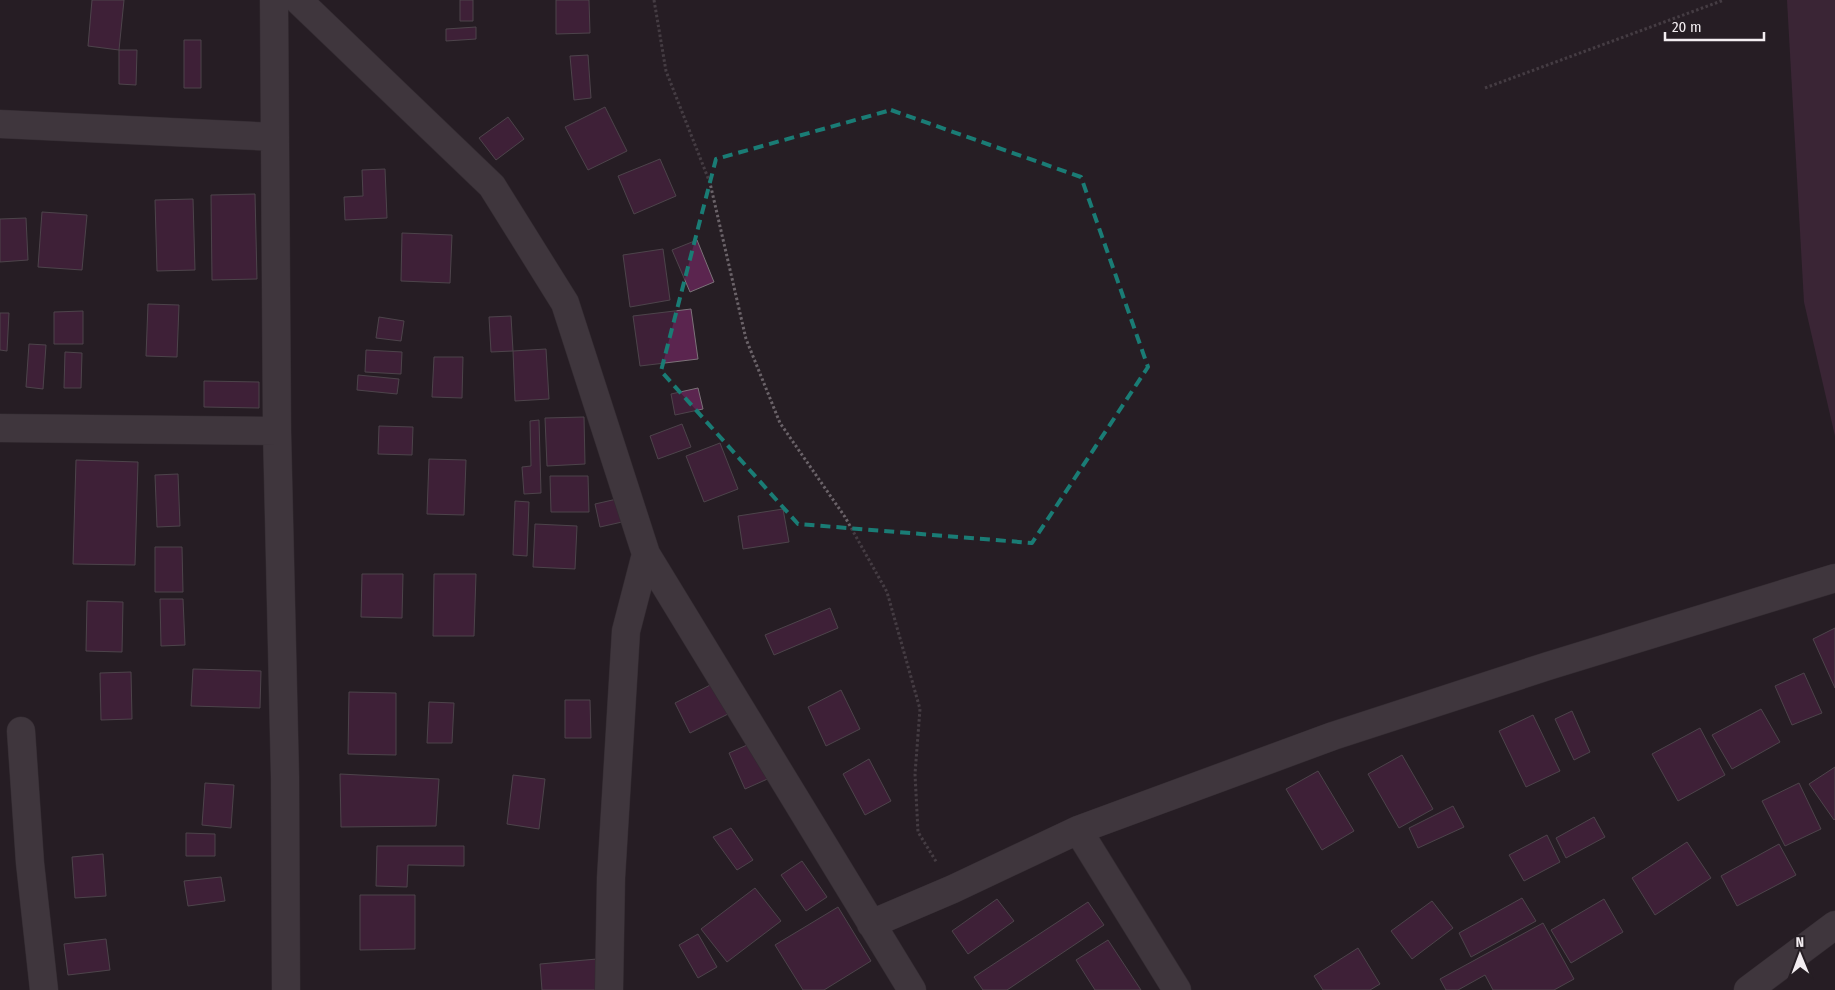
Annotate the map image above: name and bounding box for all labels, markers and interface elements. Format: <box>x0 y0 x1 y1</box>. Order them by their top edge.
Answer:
scale bar <box>1665 10 1764 42</box>
text: 20 m <box>1672 18 1702 36</box>
north arrow <box>1775 930 1825 980</box>
text: N <box>1795 934 1804 951</box>

